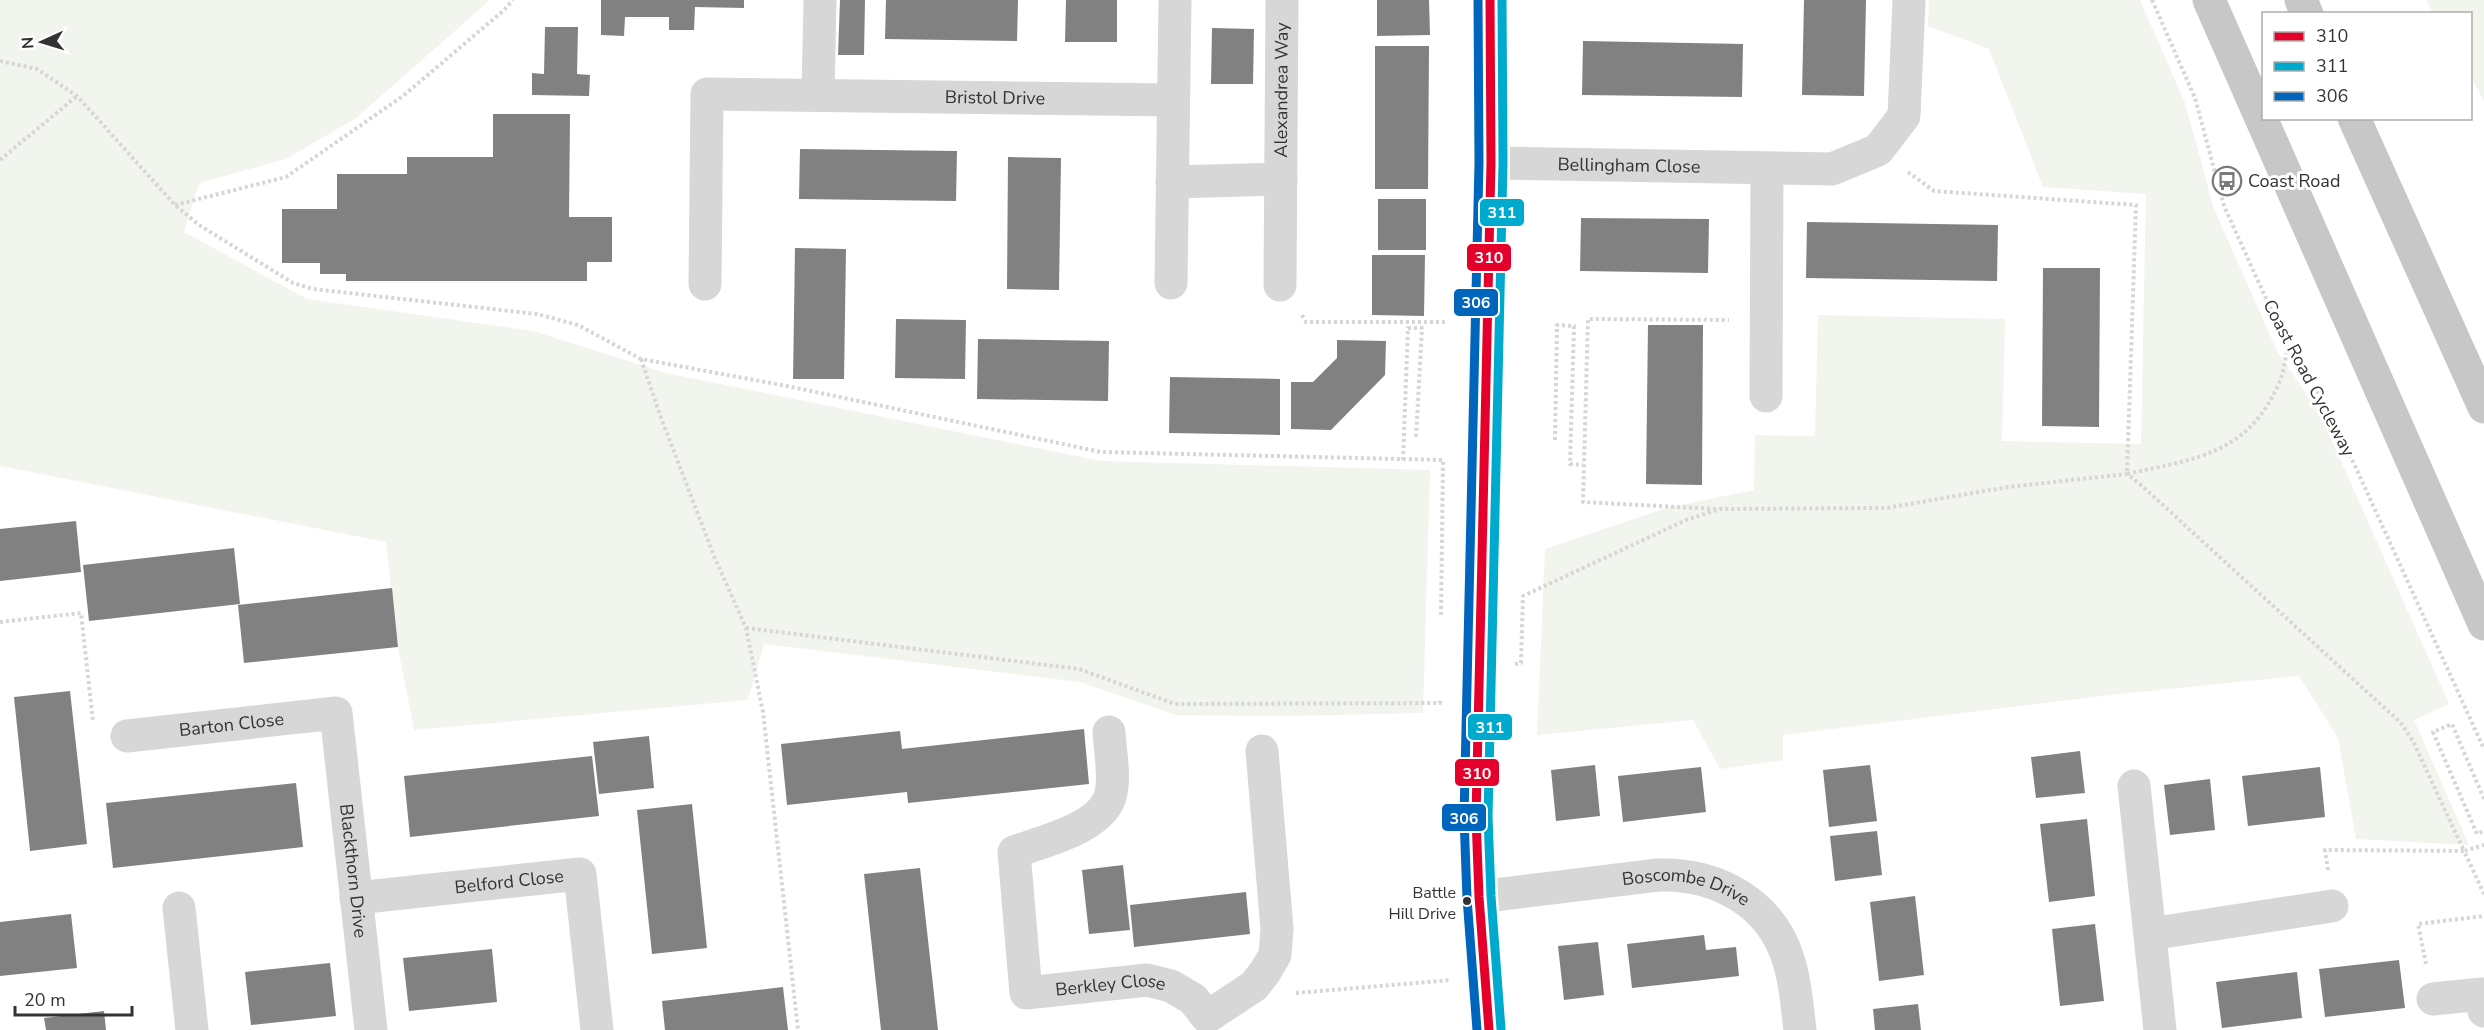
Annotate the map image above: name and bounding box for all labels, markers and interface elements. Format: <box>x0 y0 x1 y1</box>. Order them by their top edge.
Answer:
north arrow <box>12 12 72 72</box>
legend <box>2262 12 2472 120</box>
street label: Alexandrea Way <box>1269 22 1294 158</box>
text: 310 <box>2316 24 2348 48</box>
text: N <box>17 36 39 50</box>
text: 311 <box>2316 54 2348 78</box>
text: 306 <box>2316 84 2348 108</box>
street label: Bristol Drive <box>945 85 1045 110</box>
street label: Bellingham Close <box>1557 152 1701 179</box>
bus stop icon: Coast Road <box>2211 165 2243 197</box>
place label: Coast Road <box>2248 169 2340 193</box>
line badge: 311 <box>1479 198 1525 227</box>
text: 311 <box>1488 202 1516 224</box>
line badge: 310 <box>1466 243 1512 272</box>
text: 310 <box>1475 247 1503 269</box>
line badge: 306 <box>1453 288 1499 317</box>
text: 306 <box>1462 292 1490 314</box>
street label: Coast Road Cycleway <box>2257 295 2361 461</box>
street label: Barton Close <box>178 707 285 742</box>
line badge: 311 <box>1467 713 1513 741</box>
text: 311 <box>1476 717 1504 739</box>
line badge: 310 <box>1454 758 1500 787</box>
text: 310 <box>1463 763 1491 785</box>
street label: Blackthorn Drive <box>334 802 373 939</box>
line badge: 306 <box>1441 803 1487 832</box>
text: 306 <box>1450 808 1478 830</box>
street label: Boscombe Drive <box>1621 863 1755 911</box>
street label: Belford Close <box>453 864 565 899</box>
place label: Battle Hill Drive <box>1389 882 1456 925</box>
marker: Battle Hill Drive <box>1461 895 1473 907</box>
street label: Berkley Close <box>1054 968 1169 1002</box>
scale bar <box>15 979 132 1017</box>
text: 20 m <box>24 988 66 1012</box>

